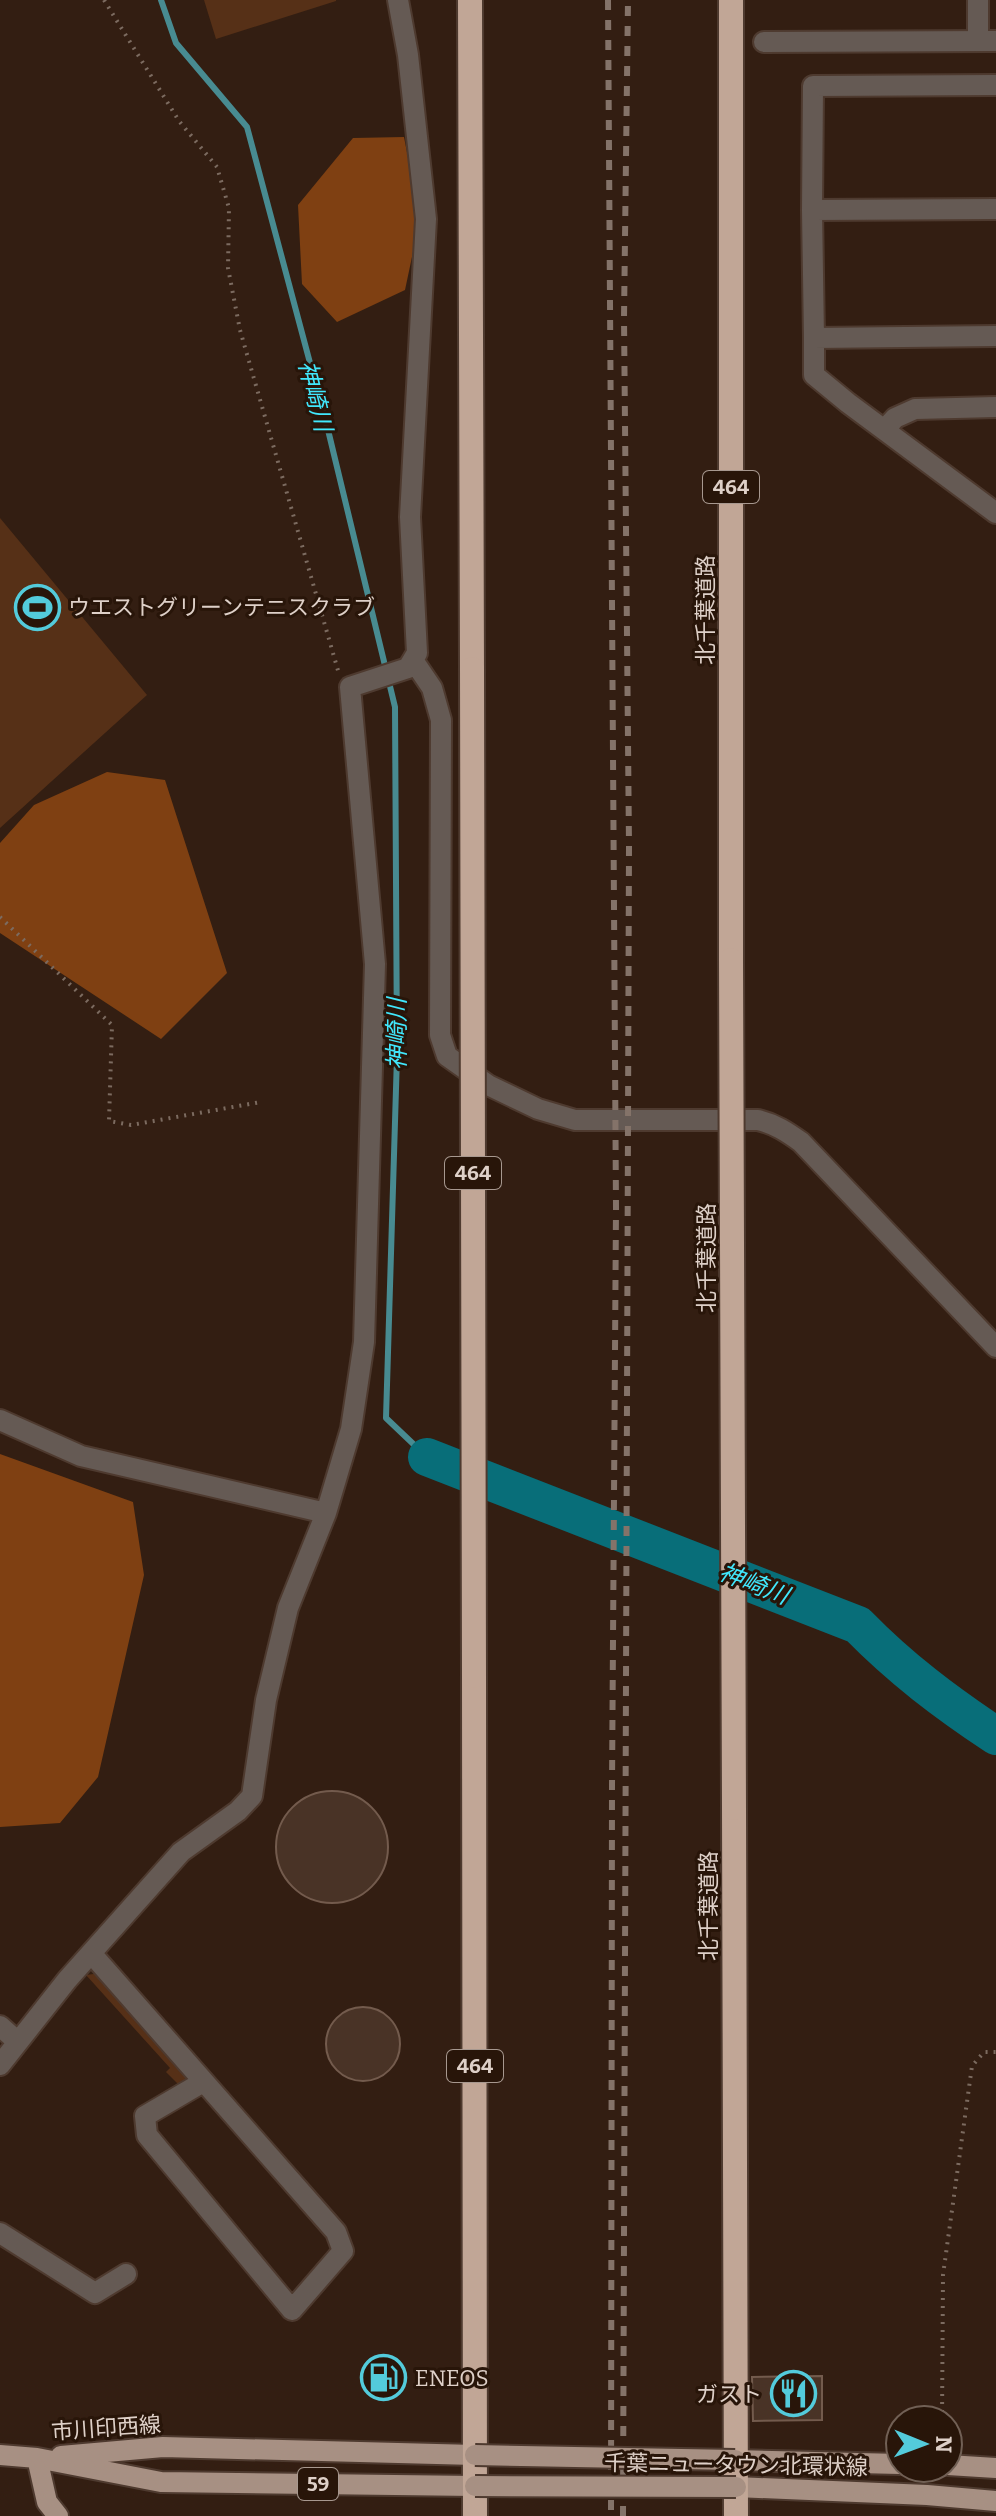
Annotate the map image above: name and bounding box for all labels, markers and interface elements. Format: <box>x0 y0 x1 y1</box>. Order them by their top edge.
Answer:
water label: 神崎川 <box>293 358 338 437</box>
road number: 464 <box>703 471 759 503</box>
street label: 北千葉道路 <box>692 555 719 665</box>
sports icon: ウエストグリーンテニスクラブ <box>13 583 61 631</box>
place label: ウエストグリーンテニスクラブ <box>68 594 375 621</box>
water label: 神崎川 <box>383 995 411 1070</box>
road number: 464 <box>445 1157 501 1189</box>
street label: 北千葉道路 <box>693 1203 720 1313</box>
water label: 神崎川 <box>715 1558 795 1611</box>
street label: 北千葉道路 <box>695 1851 722 1961</box>
road number: 464 <box>447 2050 503 2082</box>
fuel station icon: ENEOS <box>360 2354 408 2402</box>
place label: ENEOS <box>415 2365 489 2392</box>
restaurant icon: ガスト <box>769 2370 817 2418</box>
place label: ガスト <box>696 2381 762 2408</box>
north arrow <box>884 2404 964 2484</box>
street label: 市川印西線 <box>50 2411 162 2445</box>
text: N <box>930 2436 957 2453</box>
street label: 千葉ニュータウン北環状線 <box>604 2449 868 2481</box>
road number: 59 <box>298 2468 338 2500</box>

